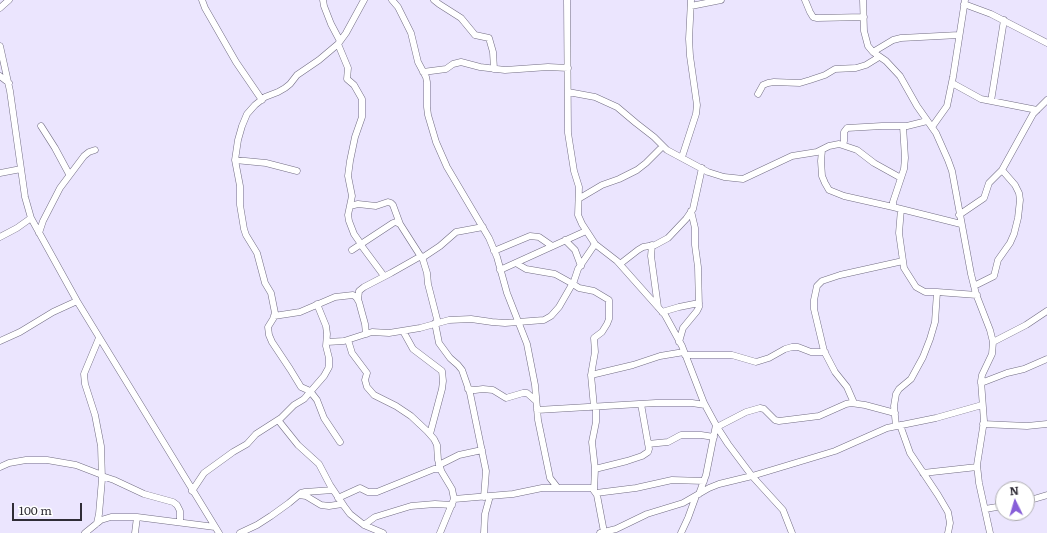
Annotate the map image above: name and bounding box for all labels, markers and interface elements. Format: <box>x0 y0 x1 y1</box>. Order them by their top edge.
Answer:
north arrow <box>995 481 1035 521</box>
text: N <box>1009 482 1019 498</box>
scale bar <box>14 495 84 521</box>
text: 100 m <box>19 501 52 519</box>

